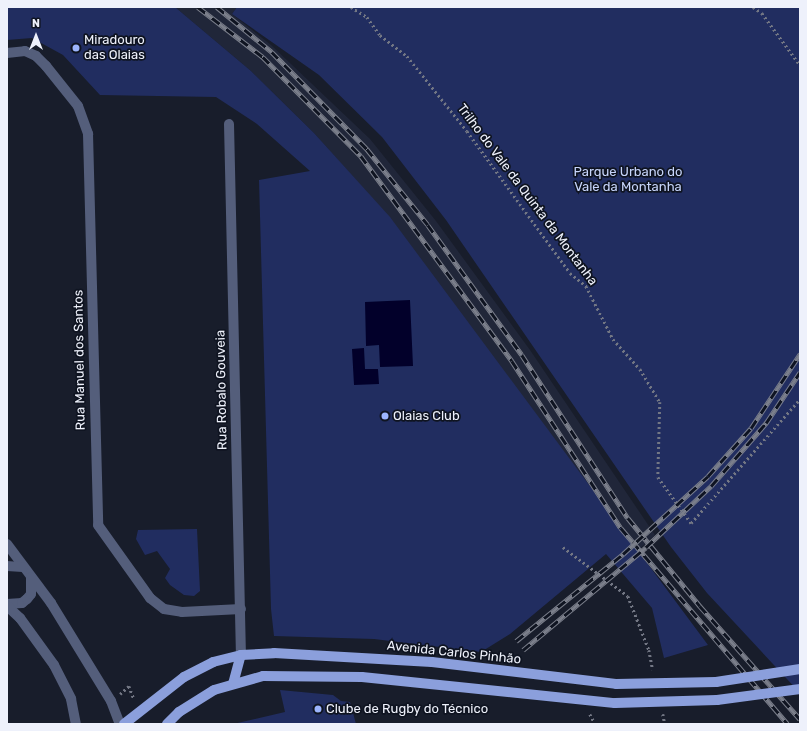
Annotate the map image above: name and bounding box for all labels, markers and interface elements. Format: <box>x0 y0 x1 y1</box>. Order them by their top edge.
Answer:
north arrow <box>16 16 56 56</box>
text: N <box>32 17 40 30</box>
place label: Miradouro das Olaias <box>84 33 145 64</box>
marker: Miradouro das Olaias <box>71 43 81 53</box>
street label: Trilho do Vale da Quinta da Montanha <box>454 101 600 289</box>
park label: Parque Urbano do Vale da Montanha <box>574 165 682 196</box>
street label: Rua Manuel dos Santos <box>71 289 89 431</box>
street label: Rua Robalo Gouveia <box>213 330 231 450</box>
place label: Olaias Club <box>393 408 460 424</box>
marker: Olaias Club <box>380 411 390 421</box>
street label: Avenida Carlos Pinhão <box>386 638 522 668</box>
place label: Clube de Rugby do Técnico <box>326 701 489 717</box>
marker: Clube de Rugby do Técnico <box>313 704 323 714</box>

